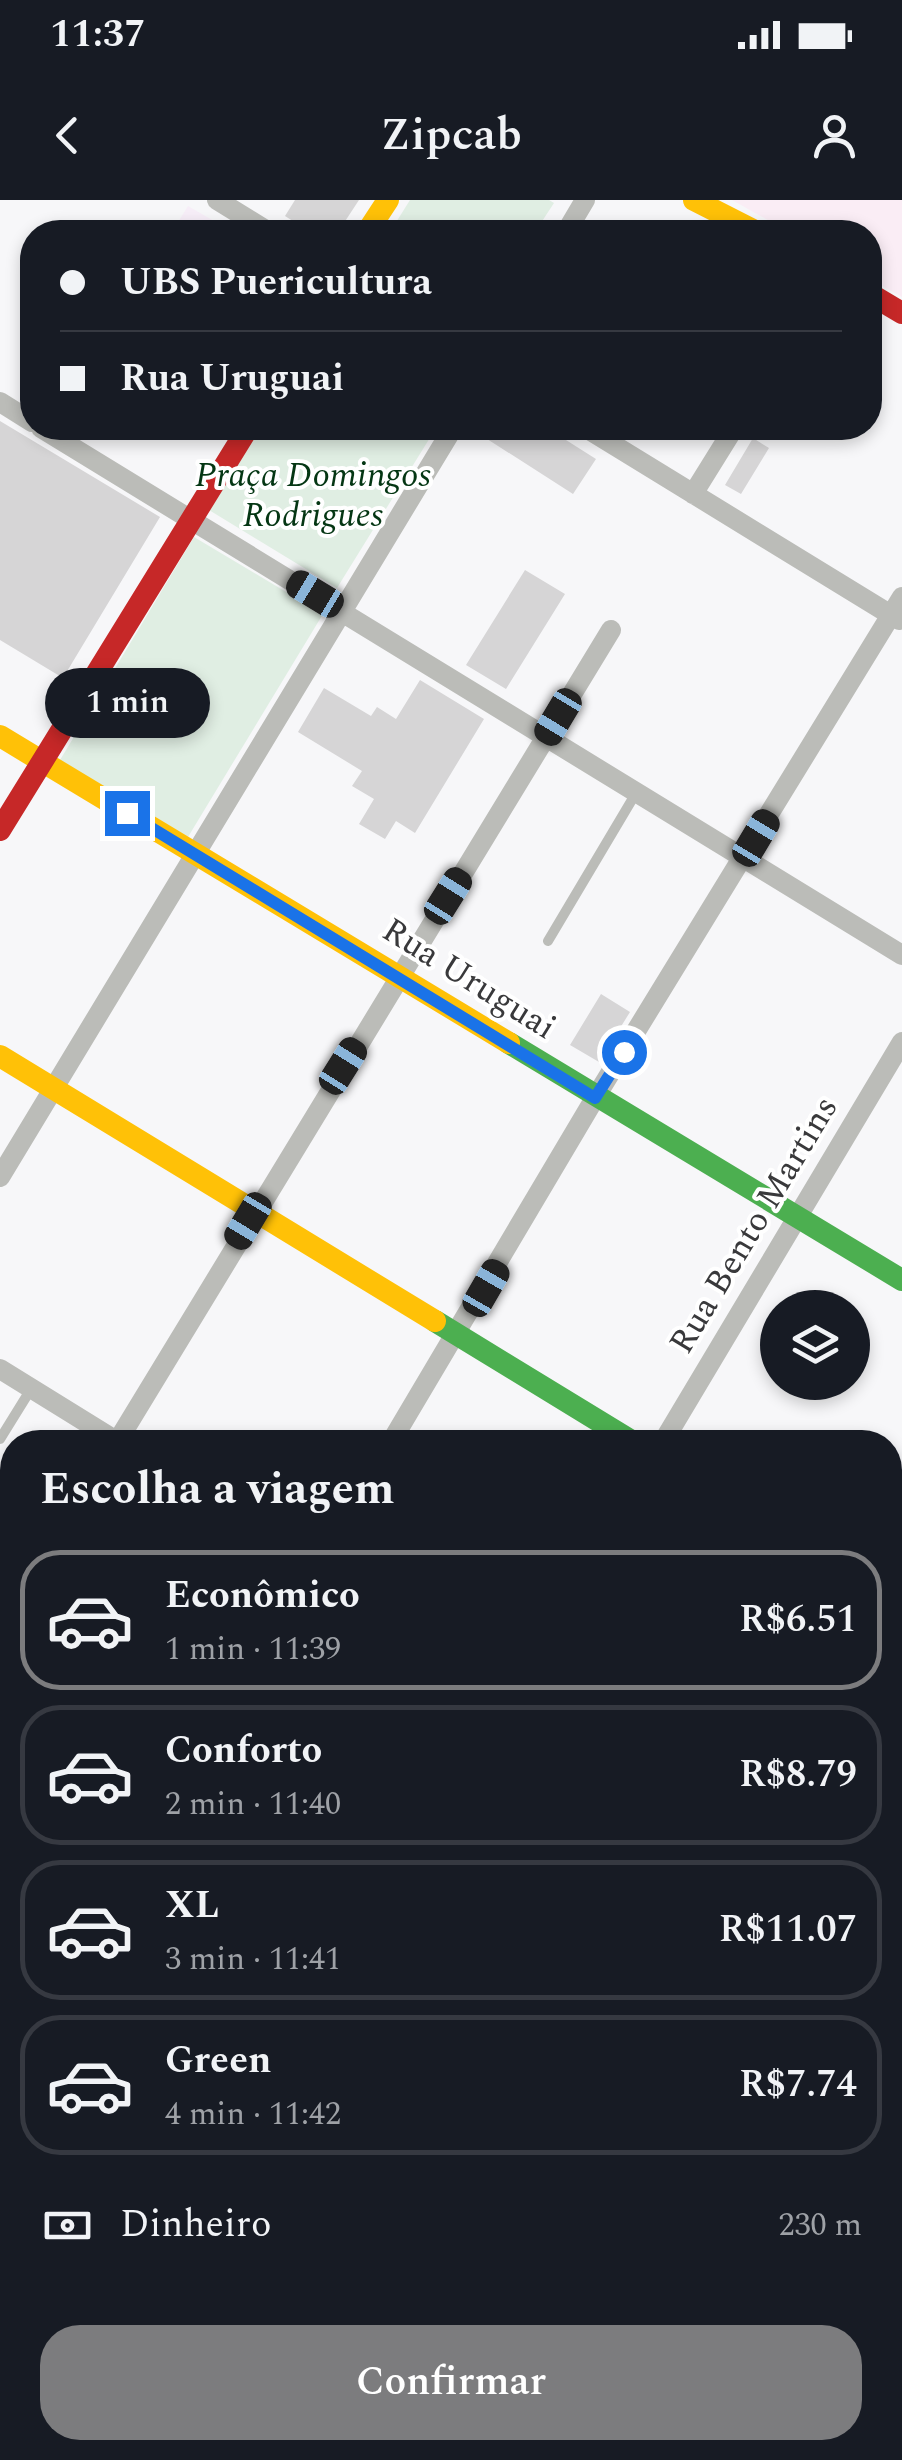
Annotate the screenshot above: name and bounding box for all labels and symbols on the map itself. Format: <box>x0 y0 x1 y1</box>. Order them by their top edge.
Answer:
park label: Praça Domingos Rodrigues <box>195 449 431 542</box>
car <box>282 566 348 622</box>
callout: 1 min <box>44 668 210 738</box>
car <box>530 684 586 750</box>
route end <box>105 791 150 836</box>
car <box>728 805 784 871</box>
car <box>419 863 477 929</box>
street label: Rua Uruguai <box>372 904 566 1054</box>
route start <box>602 1030 647 1075</box>
car <box>314 1033 372 1099</box>
street label: Rua Bento Martins <box>656 1086 852 1364</box>
car <box>220 1188 276 1254</box>
car <box>458 1255 514 1321</box>

